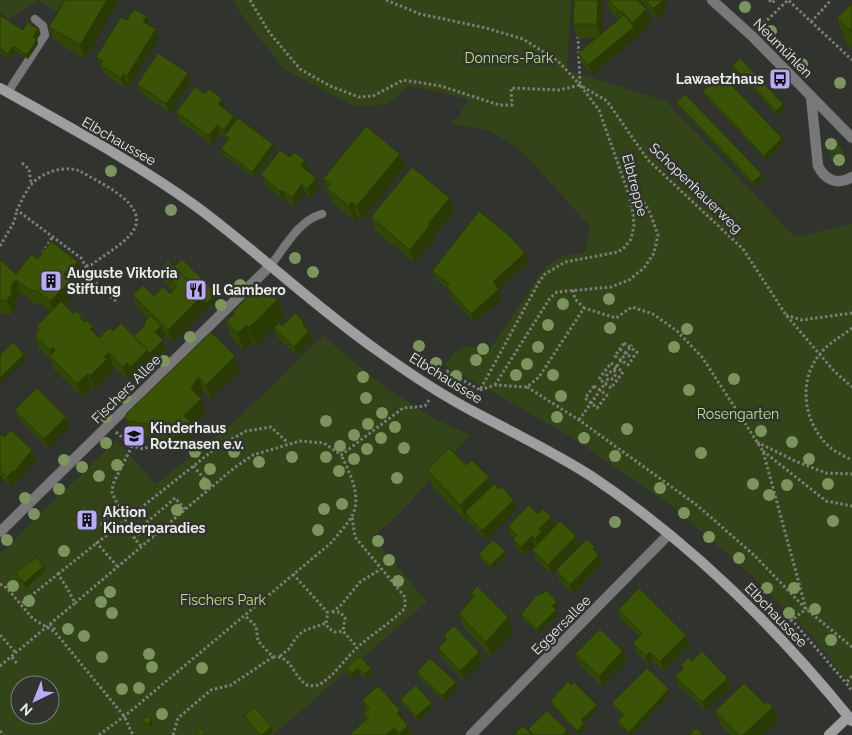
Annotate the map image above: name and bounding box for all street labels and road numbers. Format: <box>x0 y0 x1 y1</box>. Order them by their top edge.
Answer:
street label: Neumühlen <box>750 15 816 81</box>
street label: Elbchaussee <box>79 113 159 169</box>
street label: Schopenhauerweg <box>646 140 746 236</box>
street label: Elbtreppe <box>619 152 651 218</box>
street label: Elbchaussee <box>407 349 485 407</box>
street label: Fischers Allee <box>88 351 164 427</box>
street label: Elbchaussee <box>742 580 810 650</box>
street label: Eggersallee <box>528 592 594 658</box>

